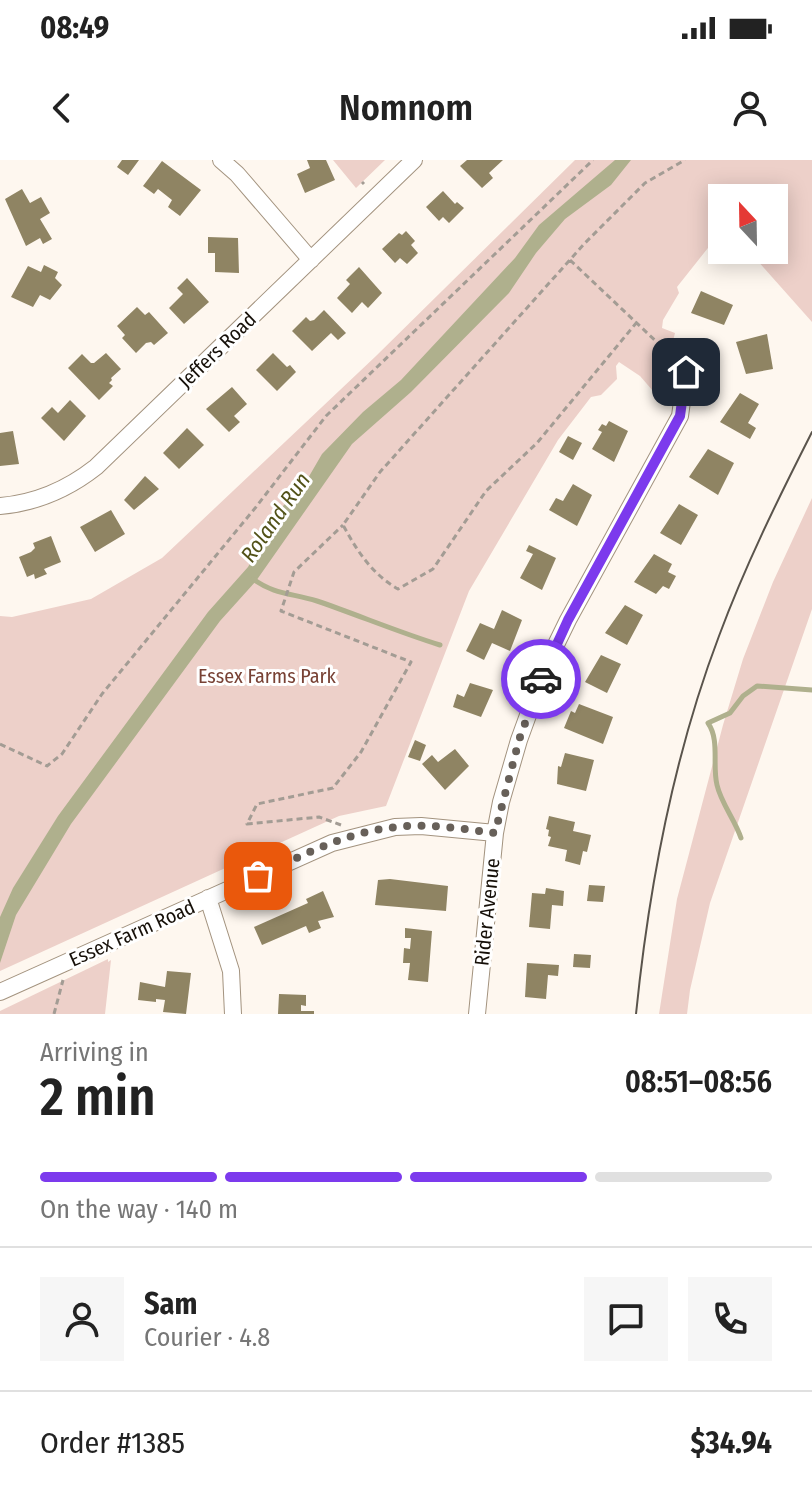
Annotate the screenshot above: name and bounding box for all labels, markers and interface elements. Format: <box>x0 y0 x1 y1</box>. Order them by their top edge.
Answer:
text: 08:49 <box>40 10 109 46</box>
icon: back <box>40 86 84 130</box>
text: Nomnom <box>339 86 473 130</box>
icon: person <box>728 86 772 130</box>
north arrow <box>708 184 788 264</box>
map controls <box>708 184 788 264</box>
street label: Jeffers Road <box>173 307 261 393</box>
pin <box>652 338 720 406</box>
icon: home <box>664 350 708 394</box>
water label: Roland Run <box>235 467 316 567</box>
courier <box>501 639 581 719</box>
icon: car <box>519 657 563 701</box>
park label: Essex Farms Park <box>198 664 337 688</box>
pin <box>224 842 292 910</box>
icon: bag <box>236 854 280 898</box>
street label: Rider Avenue <box>469 857 505 967</box>
street label: Essex Farm Road <box>65 895 199 971</box>
text: Arriving in <box>40 1037 149 1068</box>
text: 08:51–08:56 <box>625 1064 772 1100</box>
text: 2 min <box>40 1066 156 1129</box>
text: On the way · 140 m <box>40 1194 238 1225</box>
button: person <box>40 1277 124 1361</box>
button: chat <box>584 1277 668 1361</box>
button: phone <box>688 1277 772 1361</box>
text: Sam <box>144 1286 197 1322</box>
text: Courier · 4.8 <box>144 1322 270 1353</box>
text: Order #1385 <box>40 1425 185 1461</box>
text: $34.94 <box>691 1425 772 1461</box>

